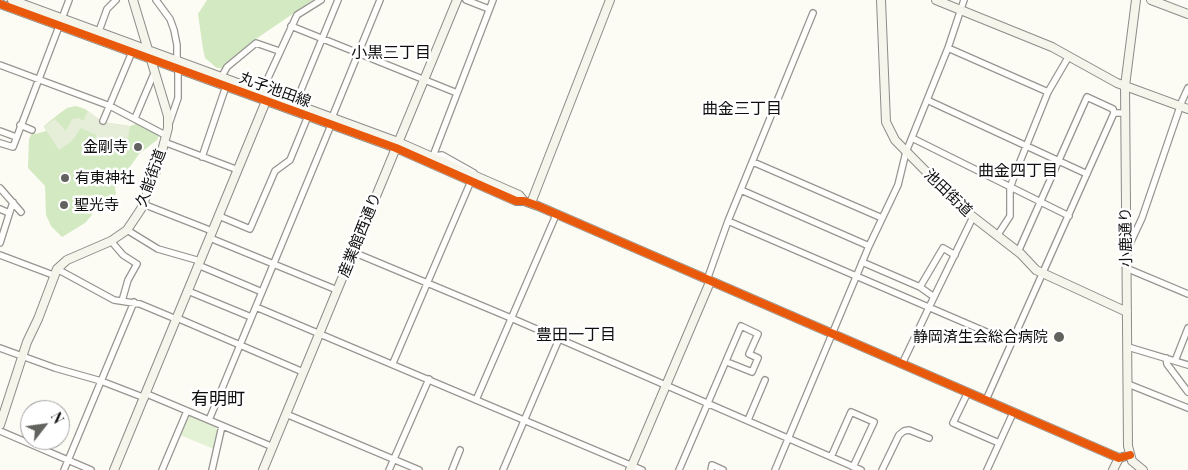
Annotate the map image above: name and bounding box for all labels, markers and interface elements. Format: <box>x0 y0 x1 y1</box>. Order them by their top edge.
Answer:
district label: 小黒三丁目 <box>351 43 431 63</box>
street label: 丸子池田線 <box>237 69 313 111</box>
district label: 曲金三丁目 <box>702 99 782 119</box>
place label: 金剛寺 <box>83 138 128 156</box>
marker: 金剛寺 <box>132 141 144 153</box>
street label: 久能街道 <box>132 147 170 209</box>
district label: 曲金四丁目 <box>978 161 1058 181</box>
street label: 池田街道 <box>920 166 976 220</box>
place label: 有東神社 <box>75 169 135 187</box>
marker: 有東神社 <box>59 172 71 184</box>
street label: 産業館西通り <box>335 190 385 280</box>
place label: 聖光寺 <box>74 196 119 214</box>
marker: 聖光寺 <box>58 199 70 211</box>
street label: 小鹿通り <box>1116 207 1136 267</box>
district label: 豊田一丁目 <box>536 325 616 345</box>
place label: 静岡済生会総合病院 <box>913 328 1048 346</box>
marker: 静岡済生会総合病院 <box>1052 330 1066 344</box>
district label: 有明町 <box>191 388 245 410</box>
north arrow <box>20 400 70 450</box>
text: N <box>47 409 68 427</box>

